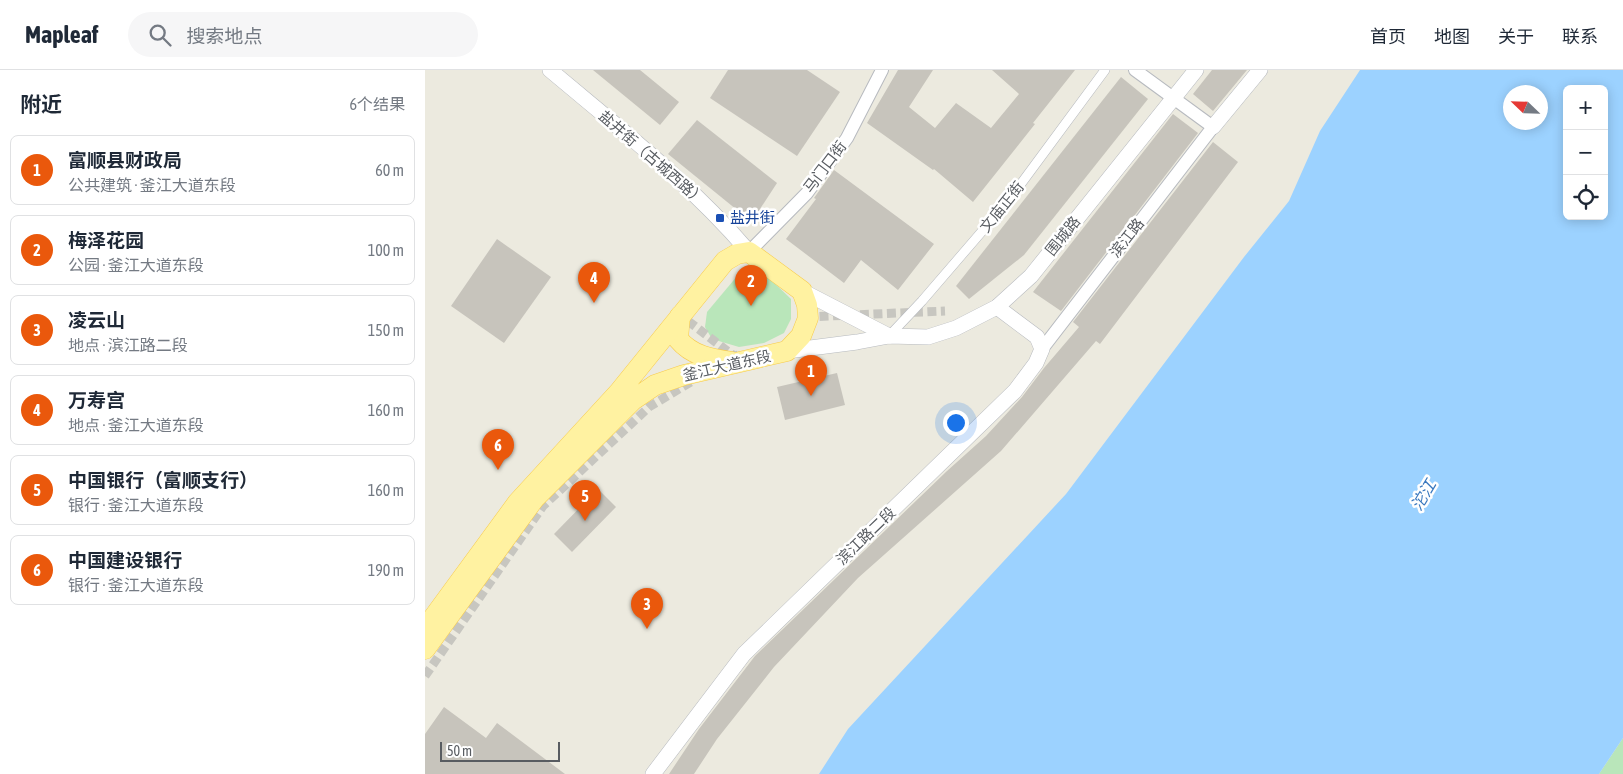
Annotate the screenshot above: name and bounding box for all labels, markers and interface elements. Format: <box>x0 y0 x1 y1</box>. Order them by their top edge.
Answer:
search box <box>128 12 478 57</box>
text: Mapleaf <box>25 21 98 48</box>
icon: search <box>146 21 174 49</box>
text: 搜索地点 <box>186 25 262 47</box>
text: 首页 <box>1370 26 1406 47</box>
text: 地图 <box>1434 26 1470 47</box>
text: 关于 <box>1498 26 1534 47</box>
text: 联系 <box>1562 26 1598 47</box>
north arrow <box>1503 85 1548 130</box>
map controls <box>1563 85 1608 220</box>
button: + <box>1563 85 1608 130</box>
text: 附近 <box>20 92 62 116</box>
text: 6个结果 <box>349 95 405 113</box>
street label: 盐井街（古城西路） <box>596 107 709 208</box>
button: − <box>1563 130 1608 175</box>
street label: 马门口街 <box>800 138 849 196</box>
text: 富顺县财政局 <box>68 149 182 171</box>
text: 1 <box>33 161 41 179</box>
text: 60 m <box>375 161 404 179</box>
button: locate <box>1563 175 1608 220</box>
text: 公共建筑 · 釜江大道东段 <box>68 176 236 194</box>
street label: 文庙正街 <box>976 178 1027 235</box>
place label: 盐井街 <box>730 209 775 226</box>
marker: 盐井街 <box>714 212 726 224</box>
street label: 围城路 <box>1042 213 1083 259</box>
street label: 滨江路 <box>1106 215 1147 261</box>
text: 梅泽花园 <box>68 229 144 251</box>
text: 2 <box>33 241 41 259</box>
text: 100 m <box>368 241 404 259</box>
text: 公园 · 釜江大道东段 <box>68 256 204 274</box>
pin: 4 <box>578 262 610 303</box>
pin: 2 <box>735 265 767 306</box>
text: 凌云山 <box>68 309 125 331</box>
text: 3 <box>33 321 41 339</box>
text: 150 m <box>368 321 404 339</box>
text: 地点 · 滨江路二段 <box>68 336 188 354</box>
street label: 釜江大道东段 <box>681 347 773 384</box>
pin: 1 <box>795 355 827 396</box>
text: 万寿宫 <box>68 389 125 411</box>
text: 4 <box>33 401 41 419</box>
text: 160 m <box>368 401 404 419</box>
your location <box>943 410 969 436</box>
text: 地点 · 釜江大道东段 <box>68 416 204 434</box>
pin: 6 <box>482 429 514 470</box>
text: 中国银行（富顺支行） <box>68 469 258 491</box>
water label: 沱江 <box>1407 475 1440 513</box>
pin: 5 <box>569 480 601 521</box>
text: 5 <box>33 481 41 499</box>
text: 160 m <box>368 481 404 499</box>
text: 银行 · 釜江大道东段 <box>68 496 204 514</box>
street label: 滨江路二段 <box>833 503 899 568</box>
text: 中国建设银行 <box>68 549 182 571</box>
text: 6 <box>33 561 41 579</box>
text: 190 m <box>368 561 404 579</box>
text: 银行 · 釜江大道东段 <box>68 576 204 594</box>
pin: 3 <box>631 588 663 629</box>
scale bar <box>440 739 560 762</box>
text: 50 m <box>447 743 472 759</box>

